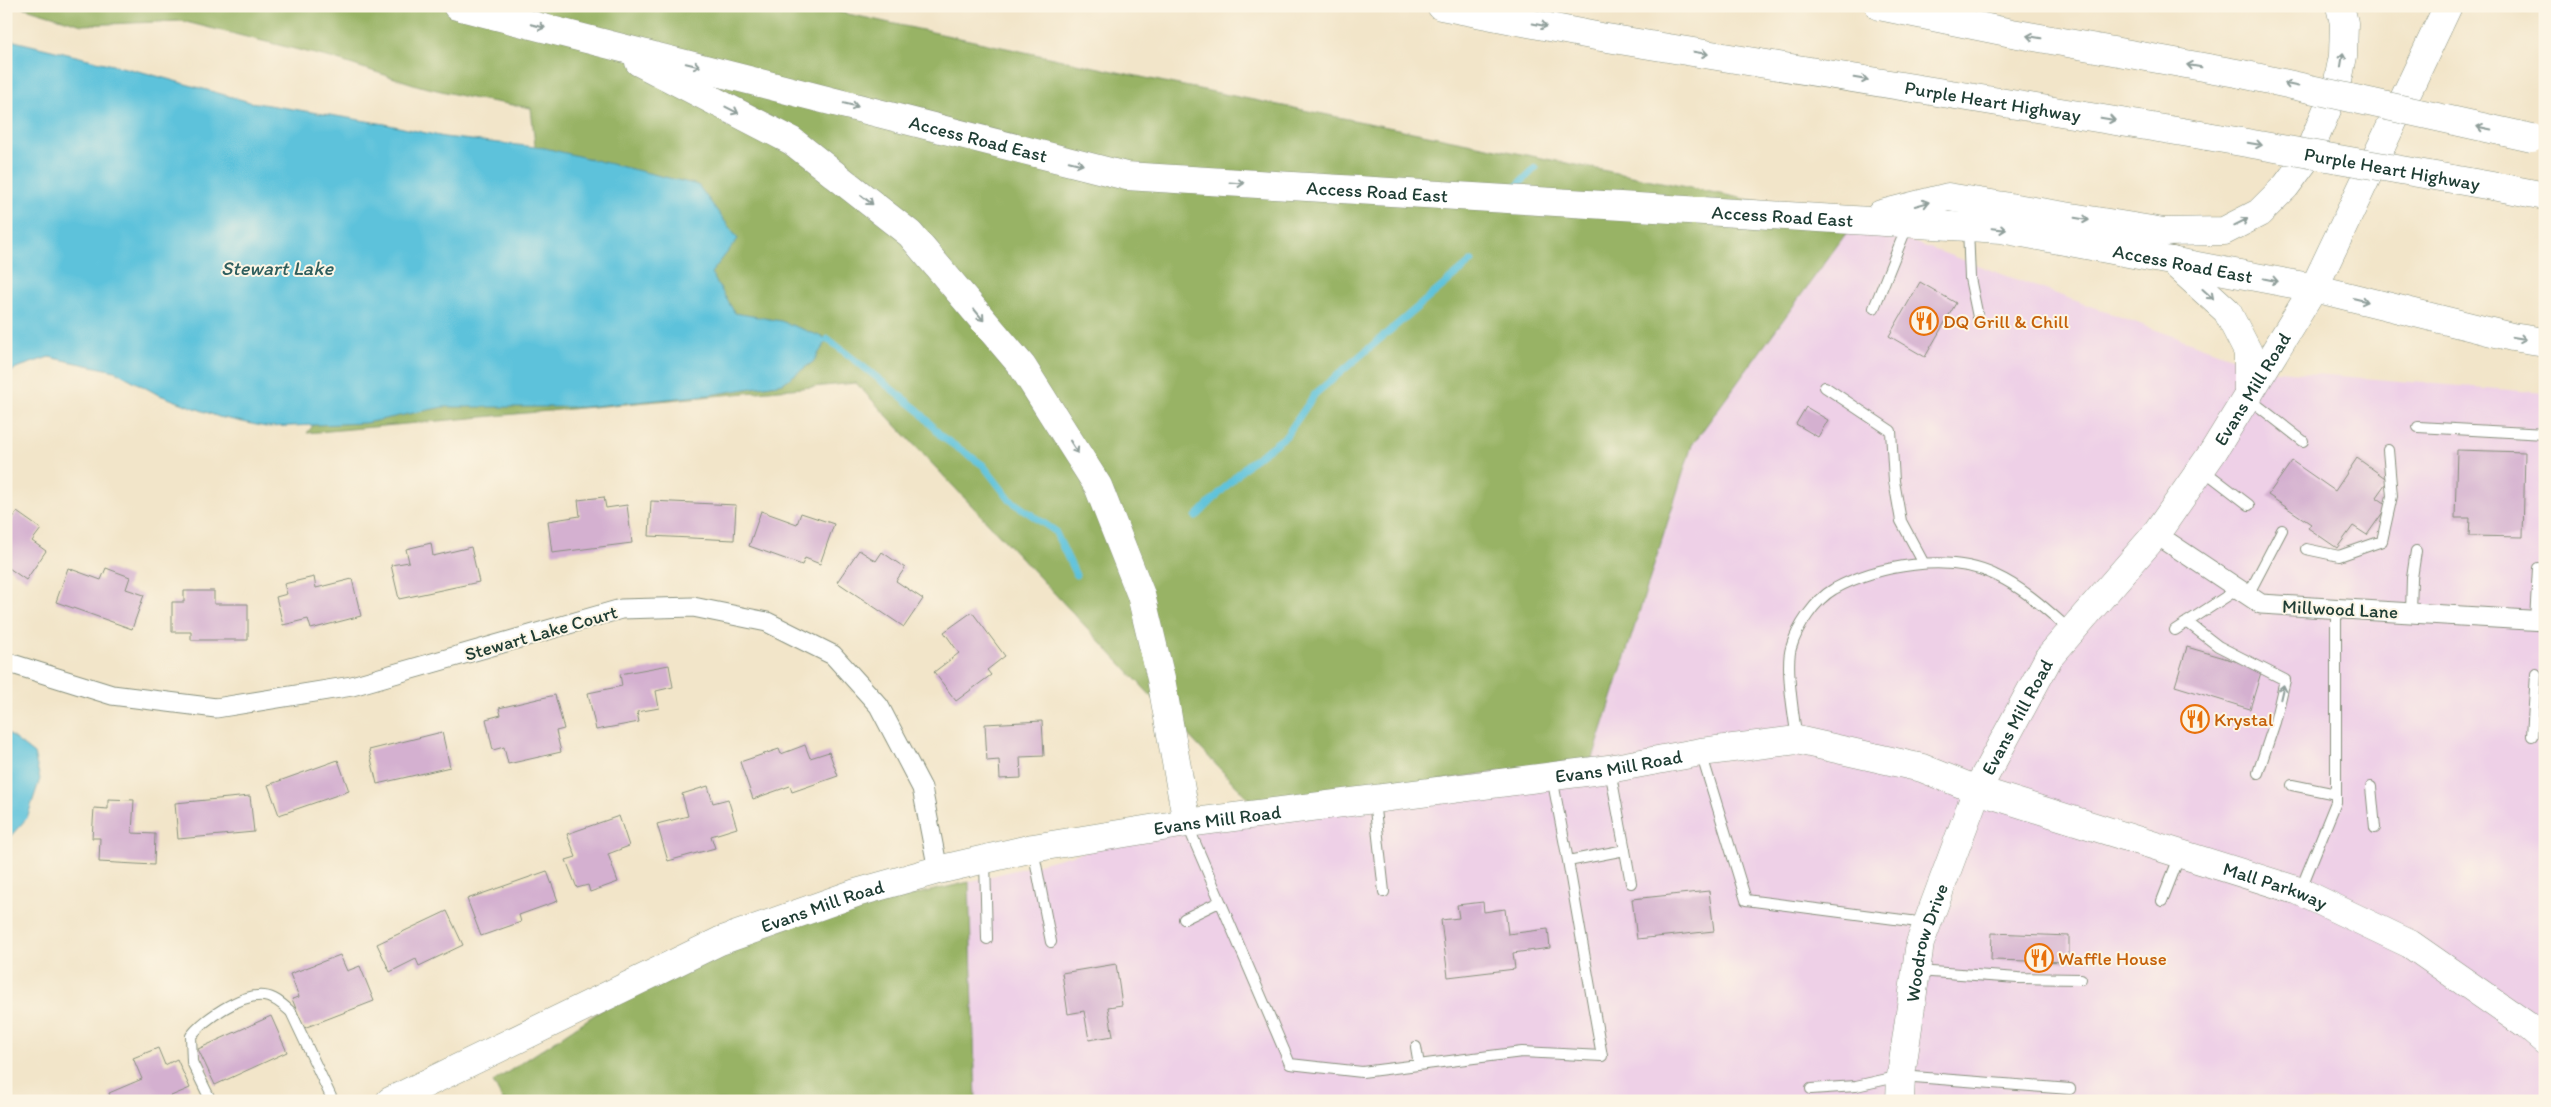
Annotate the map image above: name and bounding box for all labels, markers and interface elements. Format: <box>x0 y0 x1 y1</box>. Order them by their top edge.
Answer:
one-way arrow <box>1532 21 1548 31</box>
one-way arrow <box>530 22 546 31</box>
one-way arrow <box>2026 32 2042 42</box>
one-way arrow <box>1692 49 1708 59</box>
one-way arrow <box>2337 53 2347 69</box>
one-way arrow <box>685 60 701 70</box>
one-way arrow <box>2186 60 2202 70</box>
one-way arrow <box>1853 75 1869 85</box>
street label: Purple Heart Highway <box>1903 75 2083 127</box>
one-way arrow <box>2284 80 2300 89</box>
one-way arrow <box>842 101 858 110</box>
one-way arrow <box>724 105 739 115</box>
street label: Access Road East <box>907 110 1050 167</box>
one-way arrow <box>2099 115 2115 125</box>
one-way arrow <box>2477 123 2493 132</box>
one-way arrow <box>2247 140 2263 150</box>
street label: Purple Heart Highway <box>2303 142 2482 195</box>
one-way arrow <box>1067 159 1083 168</box>
street label: Access Road East <box>1306 175 1449 207</box>
one-way arrow <box>1228 178 1244 187</box>
one-way arrow <box>860 194 873 205</box>
one-way arrow <box>1914 199 1930 208</box>
street label: Access Road East <box>1711 200 1854 232</box>
one-way arrow <box>2074 214 2090 224</box>
one-way arrow <box>2233 217 2248 227</box>
one-way arrow <box>1990 224 2006 234</box>
street label: Access Road East <box>2111 239 2255 288</box>
water label: Stewart Lake <box>221 256 334 280</box>
one-way arrow <box>2262 276 2278 285</box>
one-way arrow <box>2201 288 2214 300</box>
one-way arrow <box>2353 296 2369 305</box>
restaurant icon: DQ Grill & Chill <box>1909 306 1939 336</box>
one-way arrow <box>974 309 985 322</box>
place label: DQ Grill & Chill <box>1943 310 2069 333</box>
street label: Evans Mill Road <box>2208 328 2296 450</box>
one-way arrow <box>2511 333 2527 343</box>
one-way arrow <box>1069 440 1079 454</box>
street label: Millwood Lane <box>2281 594 2399 624</box>
street label: Stewart Lake Court <box>462 600 620 666</box>
street label: Evans Mill Road <box>1976 654 2058 779</box>
one-way arrow <box>2278 685 2287 701</box>
restaurant icon: Krystal <box>2180 704 2210 734</box>
place label: Krystal <box>2214 708 2274 731</box>
street label: Evans Mill Road <box>1554 744 1685 787</box>
street label: Evans Mill Road <box>1152 800 1283 840</box>
street label: Mall Parkway <box>2220 856 2331 915</box>
street label: Evans Mill Road <box>758 874 887 937</box>
street label: Woodrow Drive <box>1900 880 1953 1004</box>
restaurant icon: Waffle House <box>2024 943 2054 973</box>
place label: Waffle House <box>2058 947 2167 970</box>

